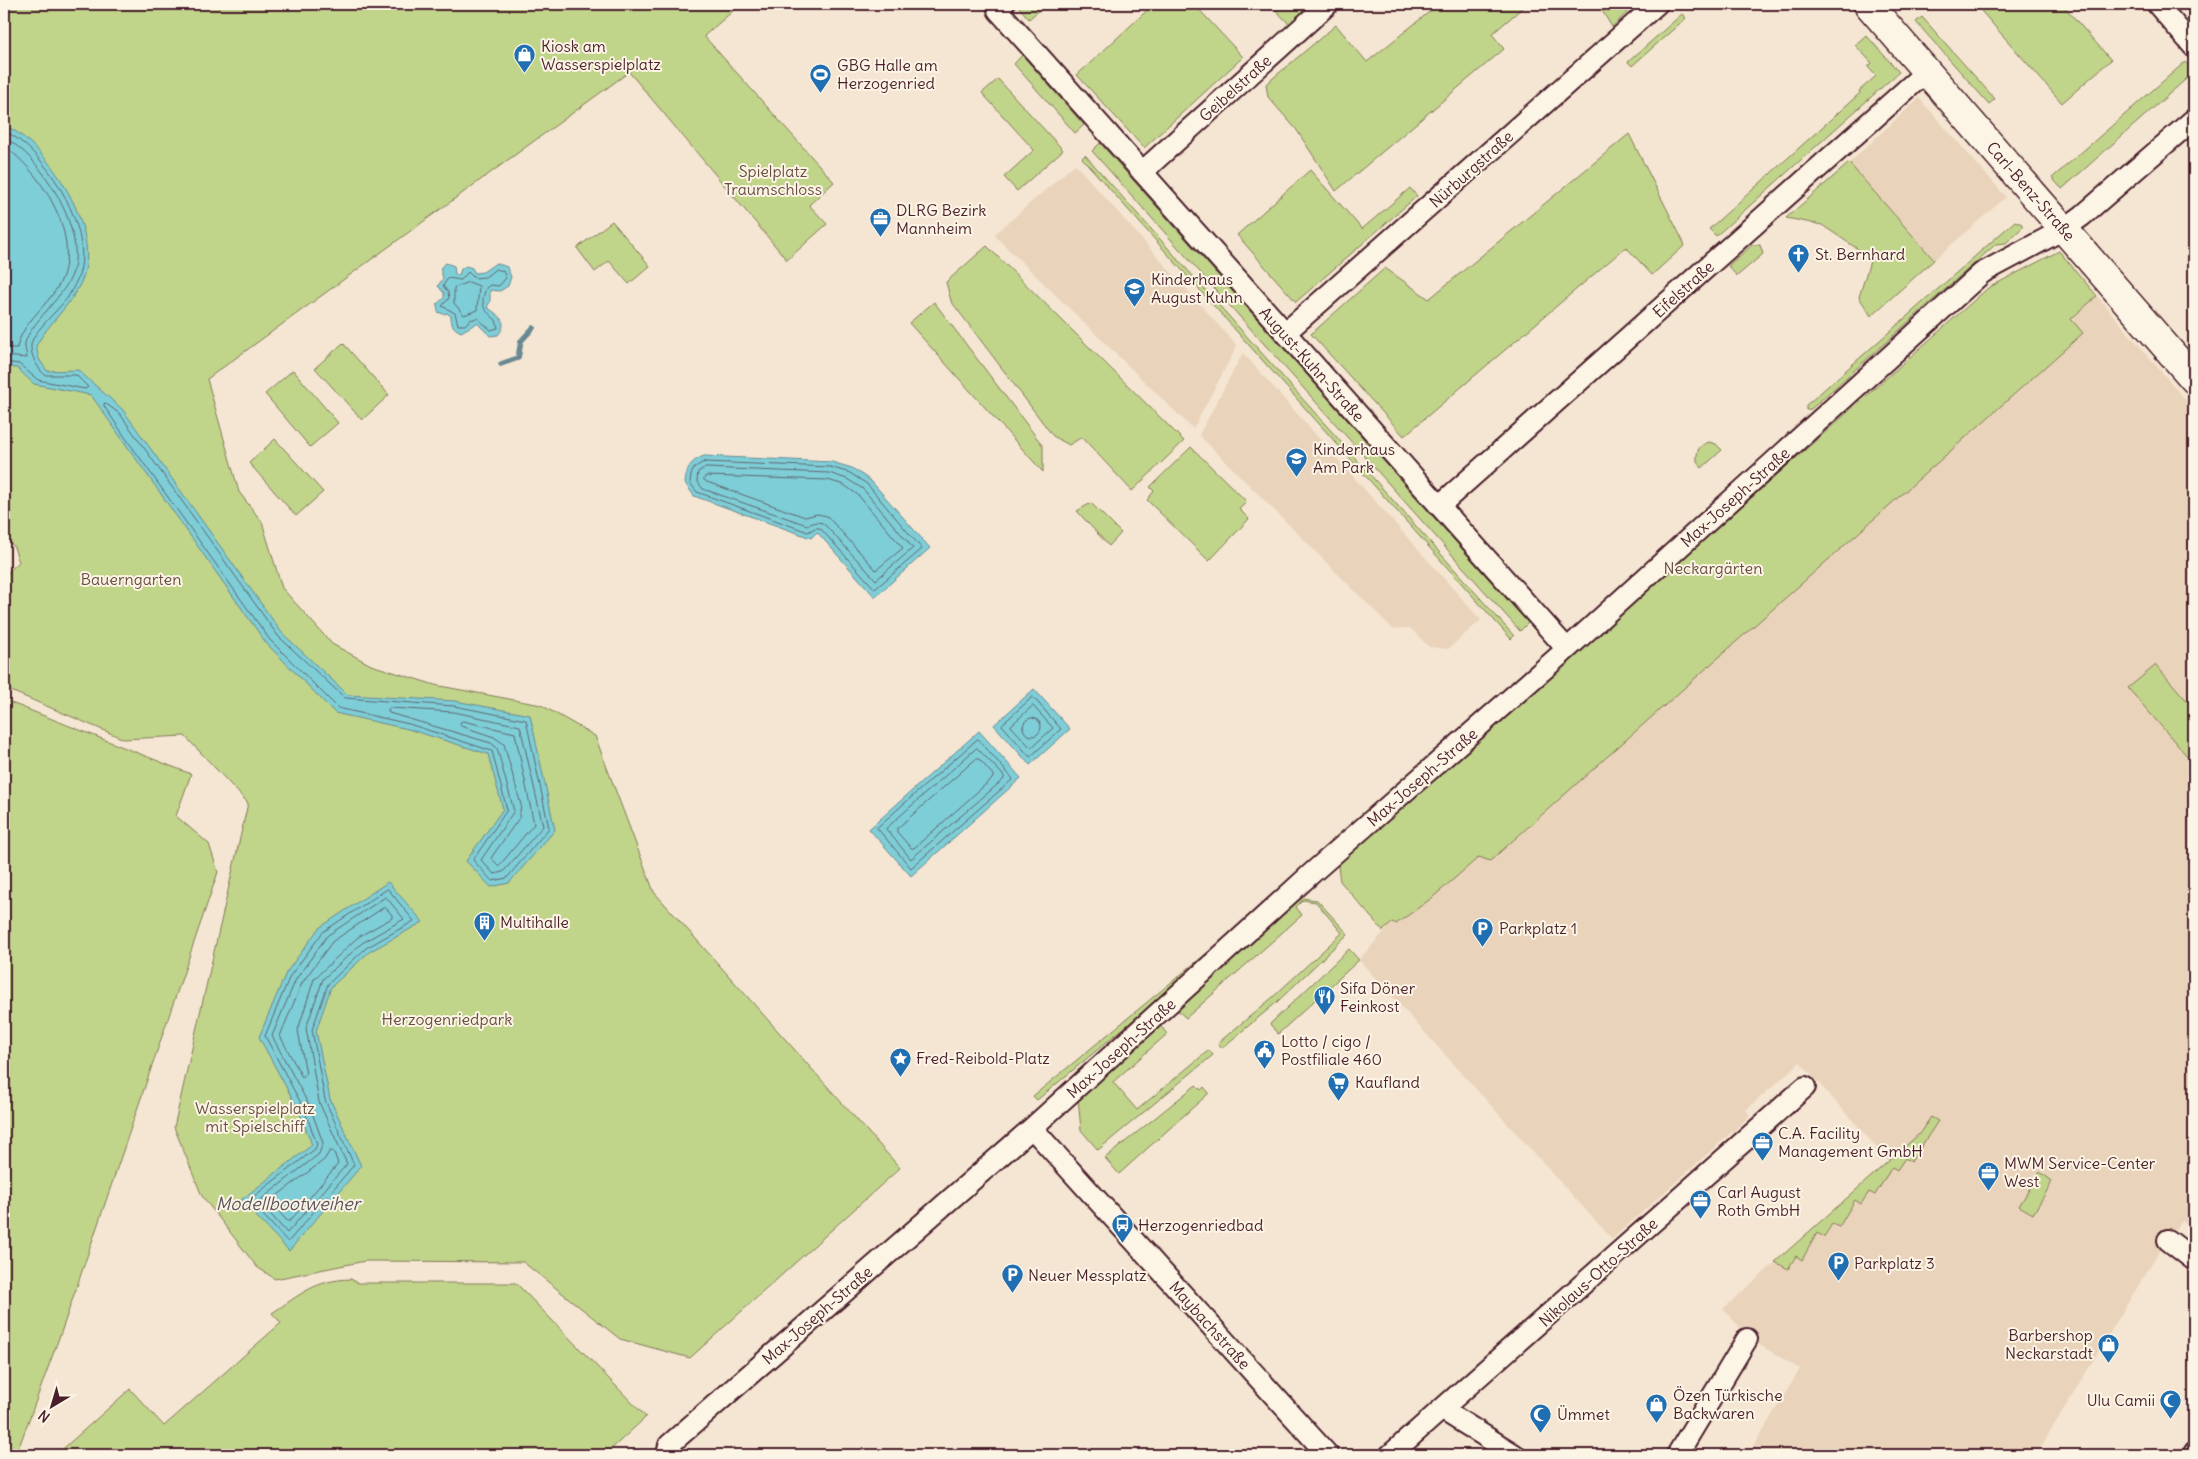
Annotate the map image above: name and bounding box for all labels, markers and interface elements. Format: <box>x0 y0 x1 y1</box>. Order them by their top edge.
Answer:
place label: Kiosk am Wasserspielplatz <box>541 36 661 74</box>
shop icon: Kiosk am Wasserspielplatz <box>513 43 537 74</box>
street label: Geibelstraße <box>1195 50 1275 126</box>
place label: GBG Halle am Herzogenried <box>837 55 938 93</box>
sports icon: GBG Halle am Herzogenried <box>809 62 833 93</box>
street label: Nürburgstraße <box>1425 126 1517 212</box>
street label: Carl-Benz-Straße <box>1982 137 2080 245</box>
park label: Spielplatz Traumschloss <box>724 161 822 199</box>
place label: DLRG Bezirk Mannheim <box>896 200 987 238</box>
office icon: DLRG Bezirk Mannheim <box>868 207 892 238</box>
church icon: St. Bernhard <box>1787 242 1811 273</box>
place label: St. Bernhard <box>1815 244 1905 264</box>
street label: Eifelstraße <box>1648 256 1718 322</box>
place label: Kinderhaus August Kuhn <box>1151 269 1243 307</box>
school or university icon: Kinderhaus August Kuhn <box>1123 276 1147 307</box>
street label: August-Kuhn-Straße <box>1255 302 1369 426</box>
place label: Kinderhaus Am Park <box>1313 439 1395 477</box>
street label: Max-Joseph-Straße <box>1676 443 1794 551</box>
school or university icon: Kinderhaus Am Park <box>1285 446 1309 477</box>
park label: Neckargärten <box>1664 558 1762 578</box>
park label: Bauerngarten <box>81 569 181 589</box>
street label: Max-Joseph-Straße <box>1363 724 1481 830</box>
building icon: Multihalle <box>472 910 496 941</box>
place label: Multihalle <box>500 912 569 932</box>
parking icon: Parkplatz 1 <box>1471 916 1495 947</box>
place label: Parkplatz 1 <box>1499 918 1577 938</box>
place label: Sifa Döner Feinkost <box>1340 978 1416 1016</box>
restaurant icon: Sifa Döner Feinkost <box>1312 985 1336 1016</box>
street label: Max-Joseph-Straße <box>1062 994 1180 1102</box>
park label: Herzogenriedpark <box>382 1009 512 1029</box>
place label: Lotto / cigo / Postfiliale 460 <box>1281 1031 1382 1069</box>
public building icon: Lotto / cigo / Postfiliale 460 <box>1253 1038 1277 1069</box>
place icon: Fred-Reibold-Platz <box>888 1046 912 1077</box>
place label: Fred-Reibold-Platz <box>916 1048 1050 1068</box>
supermarket icon: Kaufland <box>1327 1070 1351 1101</box>
place label: Kaufland <box>1355 1072 1420 1092</box>
park label: Wasserspielplatz mit Spielschiff <box>195 1098 315 1136</box>
place label: C.A. Facility Management GmbH <box>1778 1123 1923 1161</box>
office icon: C.A. Facility Management GmbH <box>1750 1130 1774 1161</box>
place label: MWM Service-Center West <box>2004 1153 2156 1191</box>
office icon: MWM Service-Center West <box>1976 1160 2000 1191</box>
place label: Carl August Roth GmbH <box>1717 1182 1802 1220</box>
office icon: Carl August Roth GmbH <box>1689 1189 1713 1220</box>
water label: Modellbootweiher <box>216 1192 363 1215</box>
bus stop icon: Herzogenriedbad <box>1110 1213 1134 1244</box>
street label: Nikolaus-Otto-Straße <box>1534 1213 1662 1331</box>
place label: Herzogenriedbad <box>1138 1215 1263 1235</box>
parking icon: Parkplatz 3 <box>1826 1251 1850 1282</box>
place label: Parkplatz 3 <box>1854 1253 1935 1273</box>
street label: Max-Joseph-Straße <box>758 1262 876 1368</box>
parking icon: Neuer Messplatz <box>1000 1263 1024 1294</box>
place label: Neuer Messplatz <box>1028 1265 1147 1285</box>
street label: Maybachstraße <box>1165 1277 1255 1373</box>
place label: Barbershop Neckarstadt <box>2005 1325 2094 1363</box>
shop icon: Barbershop Neckarstadt <box>2097 1332 2121 1363</box>
north arrow <box>28 1382 78 1432</box>
place label: Özen Türkische Backwaren <box>1673 1385 1783 1423</box>
mosque icon: Ulu Camii <box>2159 1388 2183 1419</box>
place label: Ulu Camii <box>2087 1390 2155 1410</box>
shop icon: Özen Türkische Backwaren <box>1645 1392 1669 1423</box>
mosque icon: Ümmet <box>1529 1402 1553 1433</box>
place label: Ümmet <box>1557 1404 1610 1424</box>
text: N <box>35 1406 53 1426</box>

